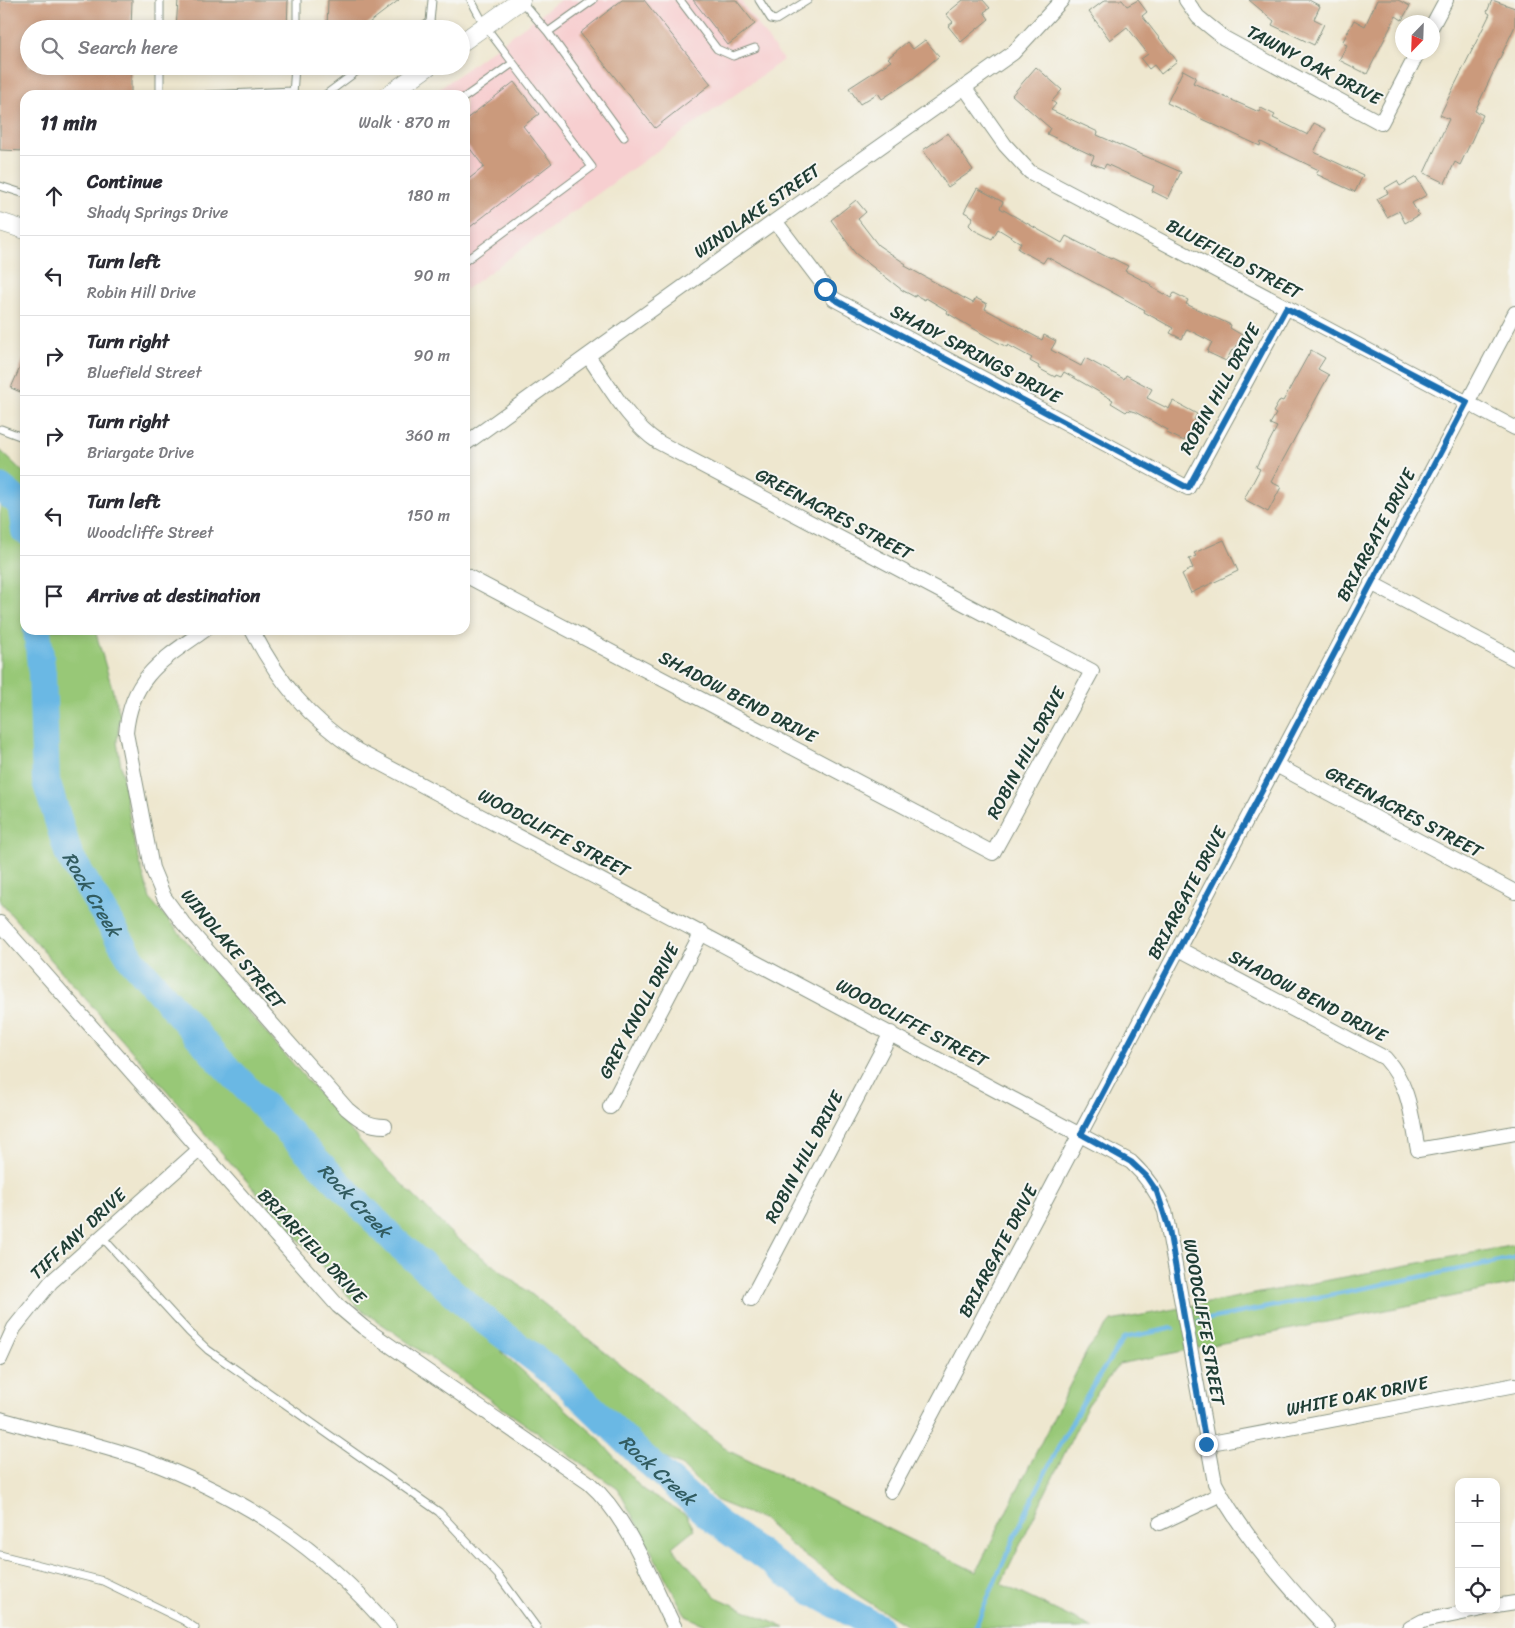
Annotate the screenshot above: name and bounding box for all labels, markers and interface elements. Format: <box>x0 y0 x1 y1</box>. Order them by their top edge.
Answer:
north arrow <box>1395 15 1440 60</box>
street label: TAWNY OAK DRIVE <box>1240 16 1388 115</box>
search box <box>20 20 470 75</box>
text: Search here <box>78 31 178 64</box>
icon: search <box>38 34 66 62</box>
text: 11 min <box>40 104 97 142</box>
text: Walk · 870 m <box>359 108 450 137</box>
street label: WINDLAKE STREET <box>687 154 828 267</box>
text: Continue <box>87 165 163 198</box>
text: 180 m <box>407 181 450 210</box>
icon: ahead <box>40 182 68 210</box>
text: Shady Springs Drive <box>87 198 228 227</box>
street label: BLUEFIELD STREET <box>1160 210 1309 309</box>
text: Turn left <box>87 245 160 278</box>
text: 90 m <box>414 261 450 290</box>
icon: left <box>40 262 68 290</box>
text: Robin Hill Drive <box>87 278 196 307</box>
route start <box>814 278 837 301</box>
street label: SHADY SPRINGS DRIVE <box>885 295 1068 413</box>
street label: ROBIN HILL DRIVE <box>1171 316 1270 461</box>
text: Turn right <box>87 325 169 358</box>
text: 90 m <box>414 341 450 370</box>
icon: right <box>40 342 68 370</box>
text: Bluefield Street <box>87 358 202 387</box>
text: Turn right <box>87 405 169 438</box>
text: 360 m <box>406 421 450 450</box>
icon: right <box>40 422 68 450</box>
text: Briargate Drive <box>87 438 194 467</box>
street label: GREENACRES STREET <box>749 459 919 570</box>
street label: BRIARGATE DRIVE <box>1327 462 1425 607</box>
text: Turn left <box>87 485 160 518</box>
text: 150 m <box>407 501 450 530</box>
icon: left <box>40 502 68 530</box>
text: Woodcliffe Street <box>87 518 214 547</box>
text: Arrive at destination <box>87 579 260 612</box>
icon: arrive <box>40 582 68 610</box>
street label: SHADOW BEND DRIVE <box>653 642 824 753</box>
street label: ROBIN HILL DRIVE <box>978 680 1075 825</box>
street label: GREENACRES STREET <box>1319 757 1489 868</box>
street label: WOODCLIFFE STREET <box>472 779 637 887</box>
street label: BRIARGATE DRIVE <box>1138 820 1236 965</box>
water label: Rock Creek <box>54 845 132 945</box>
street label: WINDLAKE STREET <box>173 881 294 1017</box>
street label: GREY KNOLL DRIVE <box>590 936 689 1085</box>
street label: SHADOW BEND DRIVE <box>1223 941 1394 1052</box>
street label: WOODCLIFFE STREET <box>830 969 995 1077</box>
street label: ROBIN HILL DRIVE <box>756 1084 853 1229</box>
water label: Rock Creek <box>310 1155 402 1247</box>
street label: BRIARGATE DRIVE <box>949 1178 1047 1323</box>
street label: TIFFANY DRIVE <box>22 1179 135 1288</box>
street label: BRIARFIELD DRIVE <box>250 1181 375 1312</box>
street label: WOODCLIFFE STREET <box>1174 1236 1235 1409</box>
street label: WHITE OAK DRIVE <box>1283 1366 1432 1425</box>
water label: Rock Creek <box>612 1426 706 1515</box>
route end <box>1195 1433 1218 1456</box>
map controls <box>1455 1478 1500 1613</box>
button: + <box>1455 1478 1500 1523</box>
button: − <box>1455 1523 1500 1568</box>
button: locate <box>1455 1568 1500 1613</box>

